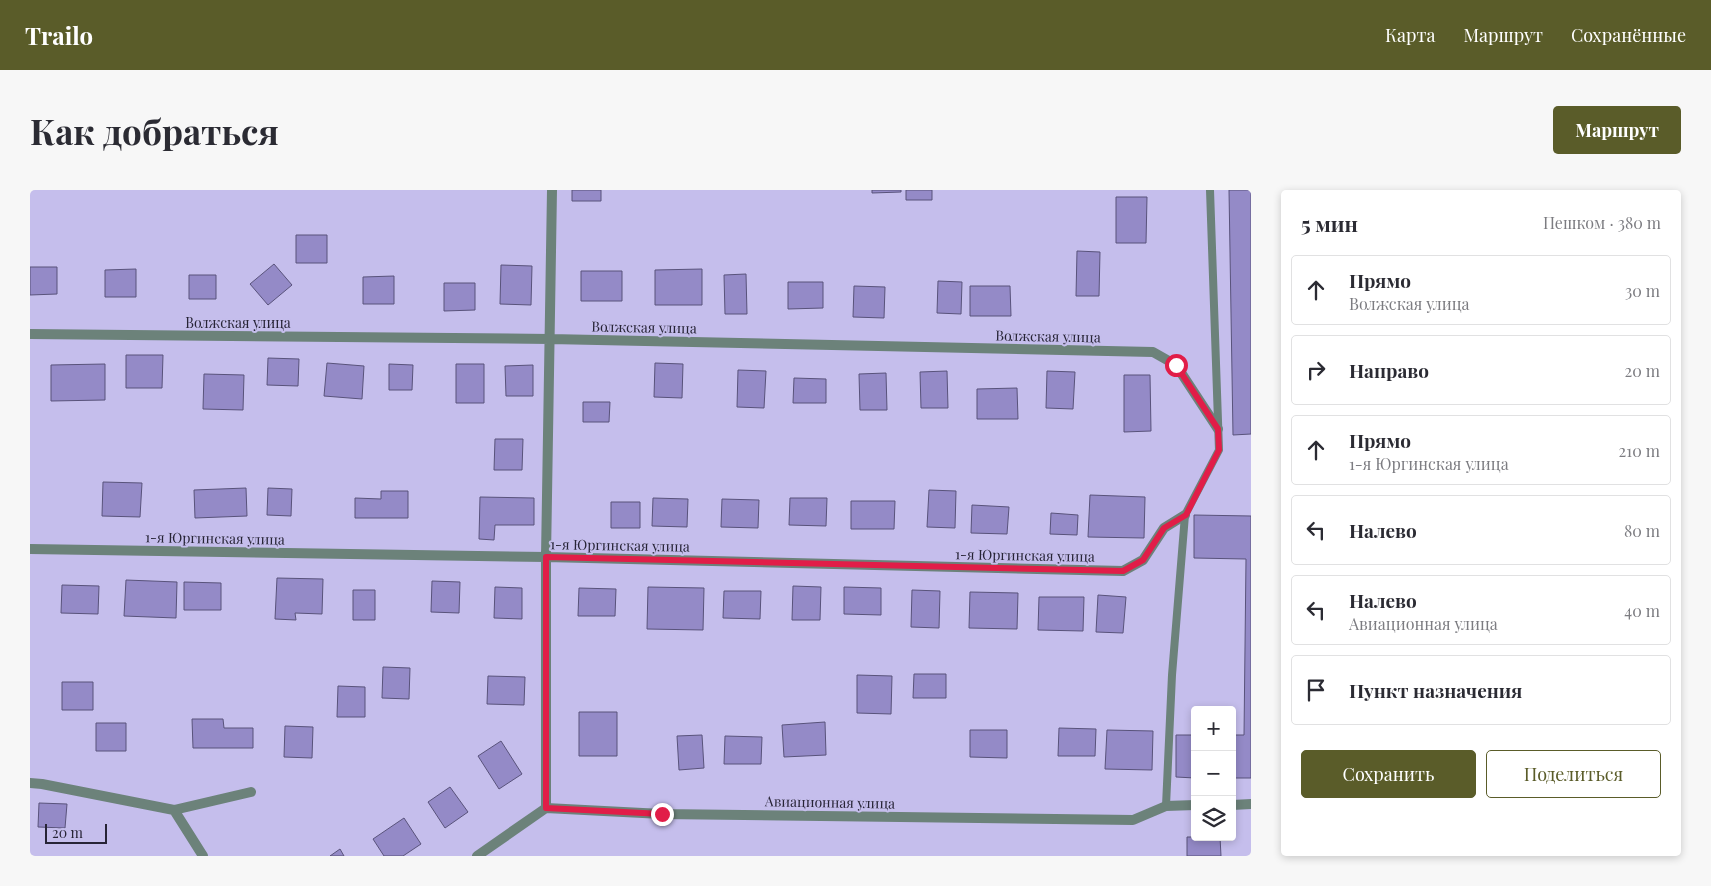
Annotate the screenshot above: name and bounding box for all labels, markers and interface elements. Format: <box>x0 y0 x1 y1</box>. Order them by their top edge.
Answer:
text: Trailo <box>25 19 93 51</box>
text: Карта <box>1385 23 1435 47</box>
text: Маршрут <box>1463 23 1543 47</box>
text: Сохранённые <box>1571 23 1686 47</box>
button: Маршрут <box>1553 106 1681 154</box>
text: Как добраться <box>30 107 279 154</box>
text: 5 мин <box>1301 209 1358 237</box>
text: Пешком · 380 m <box>1543 212 1661 233</box>
text: Прямо <box>1349 267 1411 293</box>
icon: ahead <box>1302 276 1330 304</box>
text: 30 m <box>1625 280 1660 301</box>
text: Волжская улица <box>1349 293 1470 314</box>
street label: Волжская улица <box>185 313 291 332</box>
street label: Волжская улица <box>591 317 697 337</box>
street label: Волжская улица <box>995 326 1101 346</box>
route start <box>1165 354 1188 377</box>
icon: right <box>1302 356 1330 384</box>
text: Направо <box>1349 357 1429 383</box>
text: 20 m <box>1625 360 1660 381</box>
text: Прямо <box>1349 427 1411 453</box>
icon: ahead <box>1302 436 1330 464</box>
text: 210 m <box>1619 440 1660 461</box>
text: 1-я Юргинская улица <box>1349 453 1509 474</box>
icon: left <box>1302 516 1330 544</box>
text: Налево <box>1349 517 1417 543</box>
text: 80 m <box>1624 520 1660 541</box>
street label: 1-я Юргинская улица <box>145 527 285 549</box>
street label: 1-я Юргинская улица <box>550 534 690 556</box>
street label: 1-я Юргинская улица <box>955 544 1095 566</box>
text: Налево <box>1349 587 1417 613</box>
icon: left <box>1302 596 1330 624</box>
text: 40 m <box>1624 600 1660 621</box>
text: Авиационная улица <box>1349 613 1498 634</box>
icon: arrive <box>1302 676 1330 704</box>
text: Пункт назначения <box>1349 677 1522 703</box>
map controls <box>1191 706 1236 841</box>
button: + <box>1191 706 1236 751</box>
button: Сохранить <box>1301 750 1476 798</box>
button: Поделиться <box>1486 750 1661 798</box>
button: − <box>1191 751 1236 796</box>
street label: Авиационная улица <box>764 791 895 813</box>
button: layers <box>1191 796 1236 841</box>
route end <box>651 803 674 826</box>
scale bar <box>45 821 108 844</box>
text: 20 m <box>52 823 83 842</box>

